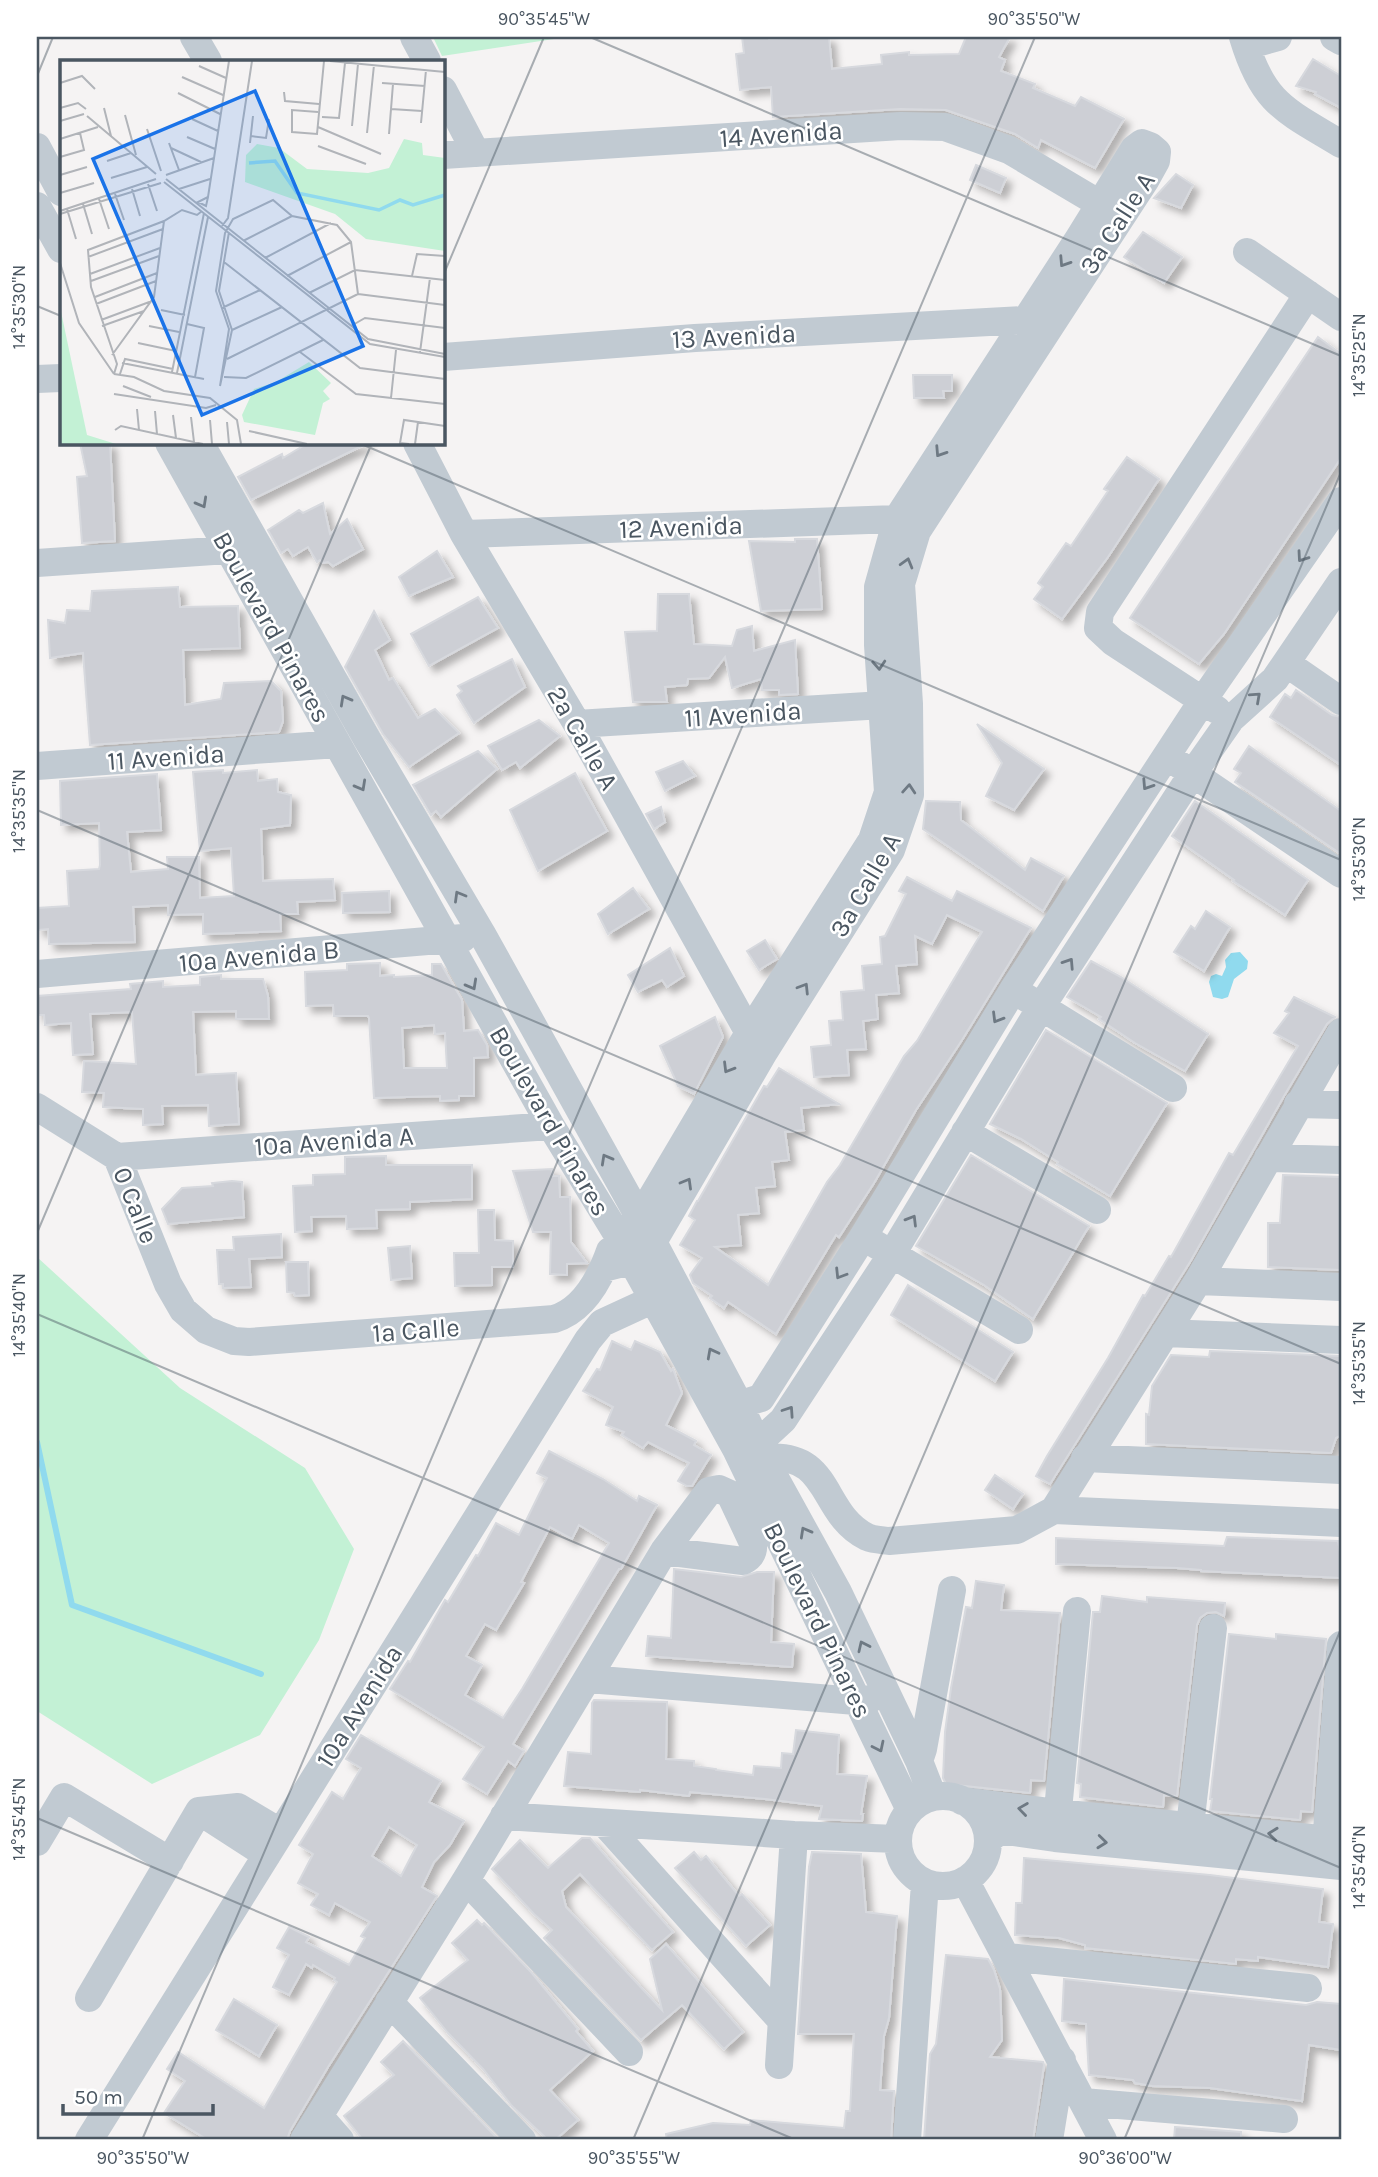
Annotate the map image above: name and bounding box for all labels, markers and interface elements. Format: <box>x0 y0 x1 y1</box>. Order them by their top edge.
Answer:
text: 90°35'45"W <box>498 8 590 30</box>
text: 90°35'50"W <box>988 8 1080 30</box>
inset map <box>60 60 444 444</box>
street label: 14 Avenida <box>718 115 844 154</box>
street label: 3a Calle A <box>1073 167 1162 280</box>
one-way arrow <box>1059 254 1072 267</box>
text: 14°35'30"N <box>8 265 30 349</box>
text: 14°35'25"N <box>1348 313 1370 397</box>
street label: 13 Avenida <box>671 318 797 355</box>
one-way arrow <box>935 445 948 458</box>
one-way arrow <box>194 495 207 508</box>
street label: 12 Avenida <box>619 510 743 545</box>
street label: Boulevard Pinares <box>206 526 337 728</box>
one-way arrow <box>1298 549 1310 562</box>
one-way arrow <box>899 557 914 569</box>
one-way arrow <box>871 660 886 671</box>
street label: 2a Calle A <box>540 681 625 796</box>
one-way arrow <box>1247 693 1260 705</box>
one-way arrow <box>340 694 353 707</box>
street label: 11 Avenida <box>683 695 803 734</box>
street label: 11 Avenida <box>106 738 226 777</box>
text: 14°35'35"N <box>8 769 30 853</box>
one-way arrow <box>1142 778 1155 791</box>
one-way arrow <box>353 779 366 792</box>
one-way arrow <box>901 783 916 794</box>
text: 14°35'30"N <box>1348 817 1370 901</box>
street label: 3a Calle A <box>823 828 908 943</box>
one-way arrow <box>455 891 468 904</box>
street label: 10a Avenida B <box>178 934 340 979</box>
one-way arrow <box>1061 957 1074 970</box>
one-way arrow <box>464 978 477 990</box>
one-way arrow <box>796 983 809 996</box>
one-way arrow <box>992 1010 1005 1023</box>
street label: Boulevard Pinares <box>483 1021 616 1222</box>
one-way arrow <box>724 1061 737 1074</box>
street label: 10a Avenida A <box>253 1120 415 1163</box>
one-way arrow <box>601 1154 614 1166</box>
street label: 0 Calle <box>106 1162 165 1248</box>
one-way arrow <box>679 1178 692 1191</box>
one-way arrow <box>904 1214 917 1227</box>
one-way arrow <box>835 1267 848 1280</box>
text: 14°35'40"N <box>8 1273 30 1357</box>
street label: 1a Calle <box>371 1312 461 1349</box>
text: 14°35'35"N <box>1348 1321 1370 1405</box>
one-way arrow <box>707 1348 720 1360</box>
one-way arrow <box>781 1406 793 1419</box>
street label: Boulevard Pinares <box>757 1517 878 1723</box>
one-way arrow <box>800 1527 813 1539</box>
street label: 10a Avenida <box>310 1639 409 1773</box>
one-way arrow <box>858 1641 872 1653</box>
one-way arrow <box>870 1740 884 1752</box>
text: 14°35'45"N <box>8 1777 30 1861</box>
one-way arrow <box>1017 1801 1028 1816</box>
text: 14°35'40"N <box>1348 1825 1370 1909</box>
one-way arrow <box>1268 1827 1279 1842</box>
one-way arrow <box>1096 1835 1108 1850</box>
scale bar <box>63 2072 214 2116</box>
text: 50 m <box>74 2085 123 2109</box>
text: 90°35'50"W <box>97 2147 189 2169</box>
text: 90°35'55"W <box>588 2147 680 2169</box>
text: 90°36'00"W <box>1078 2147 1172 2169</box>

